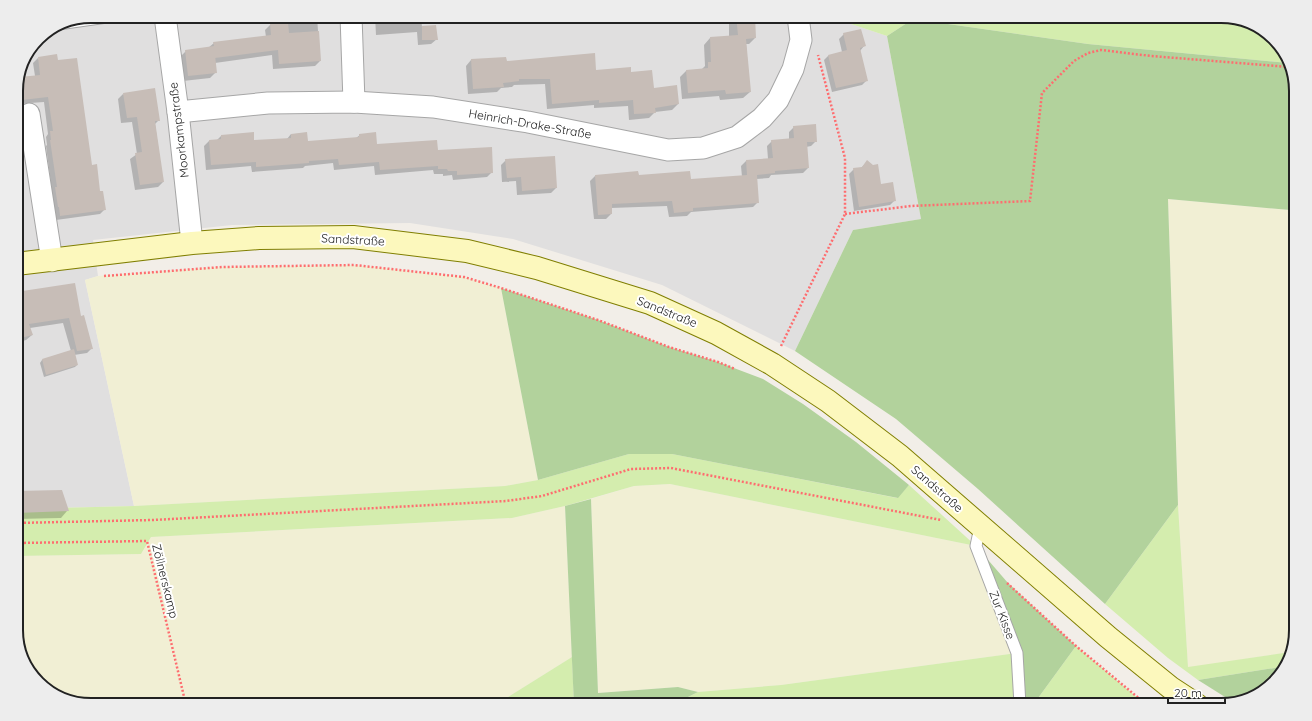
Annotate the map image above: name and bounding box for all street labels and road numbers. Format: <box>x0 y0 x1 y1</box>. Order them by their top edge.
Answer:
street label: Moorkampstraße <box>165 81 192 179</box>
street label: Heinrich-Drake-Straße <box>468 105 593 142</box>
street label: Sandstraße <box>321 230 385 249</box>
street label: Sandstraße <box>635 293 700 331</box>
street label: Sandstraße <box>908 462 966 515</box>
street label: Zöllnerskamp <box>149 542 182 620</box>
street label: Zur Kisse <box>986 588 1019 642</box>

